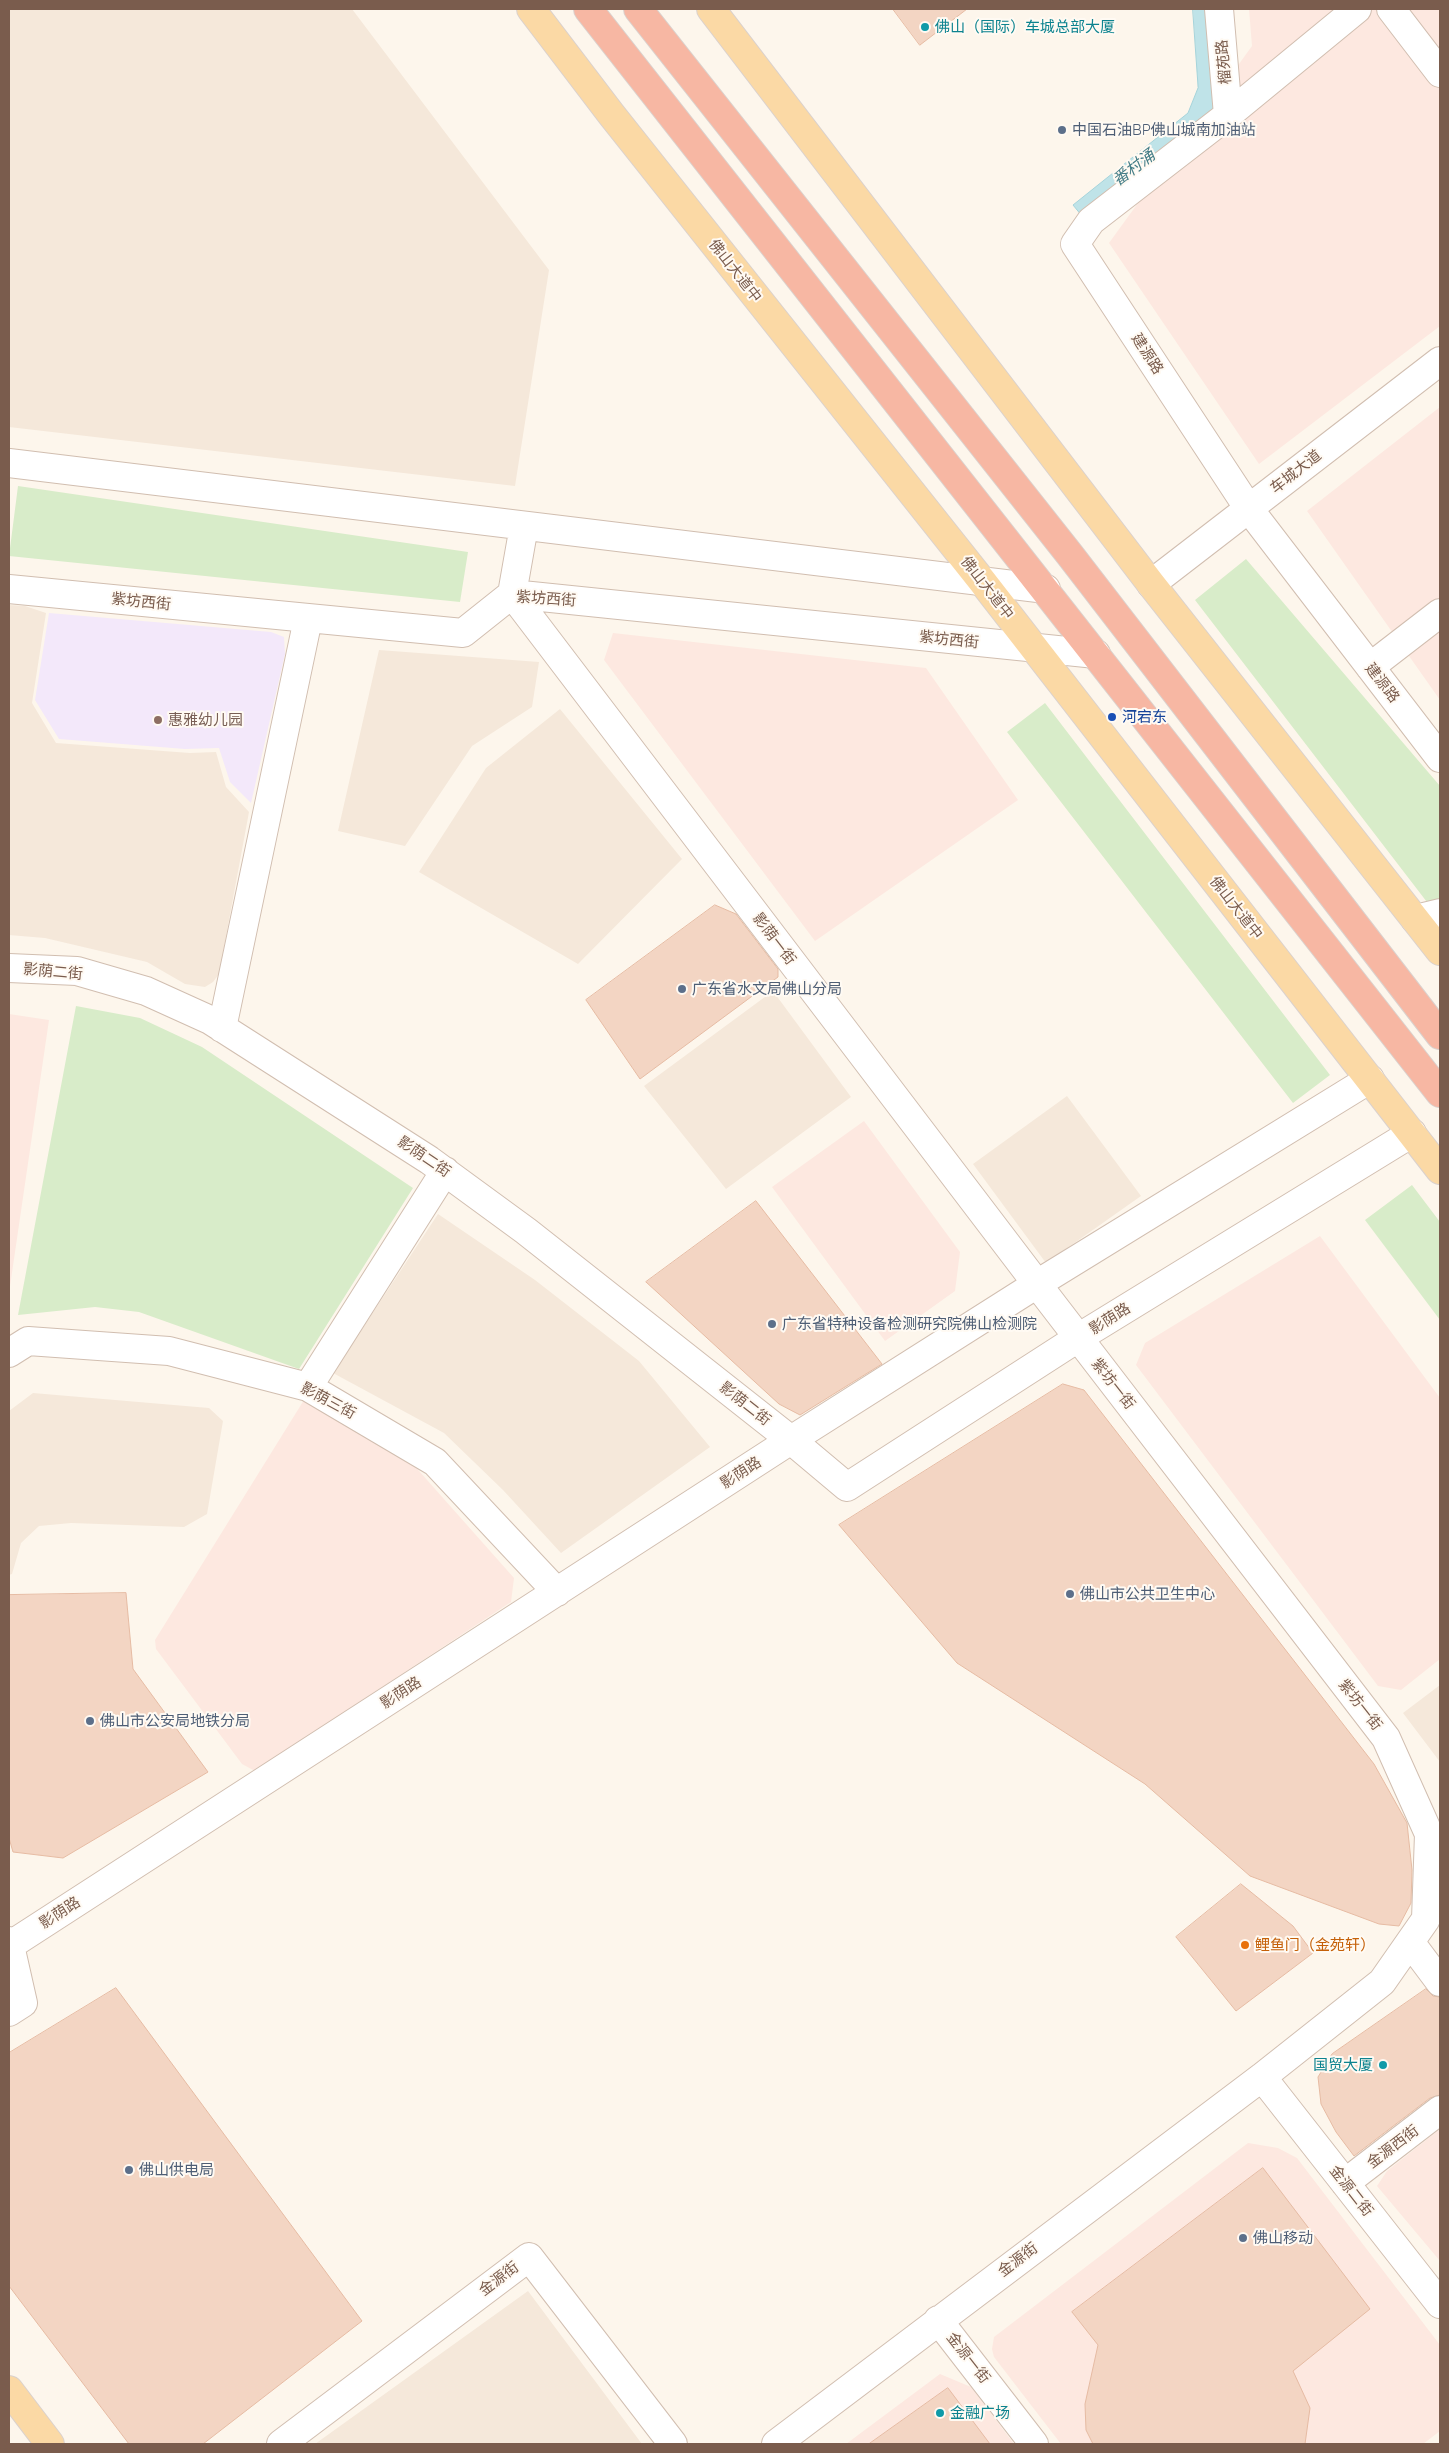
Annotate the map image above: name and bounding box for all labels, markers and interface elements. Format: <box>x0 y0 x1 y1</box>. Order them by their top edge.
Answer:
place label: 佛山（国际）车城总部大厦 <box>935 18 1115 36</box>
marker: 佛山（国际）车城总部大厦 <box>919 21 931 33</box>
street label: 榴苑路 <box>1213 39 1235 85</box>
place label: 中国石油BP佛山城南加油站 <box>1072 121 1256 139</box>
marker: 中国石油BP佛山城南加油站 <box>1056 124 1068 136</box>
water label: 番村涌 <box>1109 146 1159 190</box>
street label: 佛山大道中 <box>705 236 765 306</box>
street label: 建源路 <box>1127 330 1167 378</box>
street label: 车城大道 <box>1267 446 1325 498</box>
street label: 佛山大道中 <box>957 553 1017 623</box>
street label: 紫坊西街 <box>515 588 577 610</box>
street label: 紫坊西街 <box>110 590 172 614</box>
street label: 紫坊西街 <box>918 628 980 652</box>
street label: 建源路 <box>1361 660 1403 706</box>
place label: 河宕东 <box>1122 708 1167 726</box>
place label: 惠雅幼儿园 <box>168 711 243 729</box>
marker: 河宕东 <box>1106 711 1118 723</box>
marker: 惠雅幼儿园 <box>152 714 164 726</box>
street label: 佛山大道中 <box>1206 873 1266 943</box>
street label: 影荫一街 <box>749 910 799 968</box>
street label: 影荫二街 <box>22 960 84 984</box>
place label: 广东省水文局佛山分局 <box>692 980 842 998</box>
marker: 广东省水文局佛山分局 <box>676 983 688 995</box>
street label: 影荫二街 <box>394 1133 454 1181</box>
street label: 影荫路 <box>1086 1299 1134 1339</box>
place label: 广东省特种设备检测研究院佛山检测院 <box>782 1315 1037 1333</box>
marker: 广东省特种设备检测研究院佛山检测院 <box>766 1318 778 1330</box>
street label: 紫坊一街 <box>1087 1355 1139 1413</box>
street label: 影荫二街 <box>716 1378 774 1430</box>
street label: 影荫三街 <box>297 1379 359 1423</box>
street label: 影荫路 <box>717 1453 765 1493</box>
place label: 佛山市公共卫生中心 <box>1080 1585 1215 1603</box>
marker: 佛山市公共卫生中心 <box>1064 1588 1076 1600</box>
street label: 影荫路 <box>377 1673 425 1713</box>
street label: 紫坊一街 <box>1334 1676 1386 1734</box>
place label: 佛山市公安局地铁分局 <box>100 1712 250 1730</box>
marker: 佛山市公安局地铁分局 <box>84 1715 96 1727</box>
street label: 影荫路 <box>36 1893 84 1933</box>
place label: 鲤鱼门（金苑轩） <box>1255 1936 1375 1954</box>
marker: 鲤鱼门（金苑轩） <box>1239 1939 1251 1951</box>
place label: 国贸大厦 <box>1313 2056 1373 2074</box>
marker: 国贸大厦 <box>1377 2059 1389 2071</box>
street label: 金源西街 <box>1364 2122 1422 2172</box>
place label: 佛山供电局 <box>139 2161 214 2179</box>
street label: 金源二街 <box>1325 2162 1377 2220</box>
marker: 佛山供电局 <box>123 2164 135 2176</box>
place label: 佛山移动 <box>1253 2229 1313 2247</box>
marker: 佛山移动 <box>1237 2232 1249 2244</box>
street label: 金源街 <box>995 2239 1041 2281</box>
street label: 金源街 <box>476 2258 522 2300</box>
street label: 金源一街 <box>942 2329 994 2387</box>
place label: 金融广场 <box>950 2404 1010 2422</box>
marker: 金融广场 <box>934 2407 946 2419</box>

